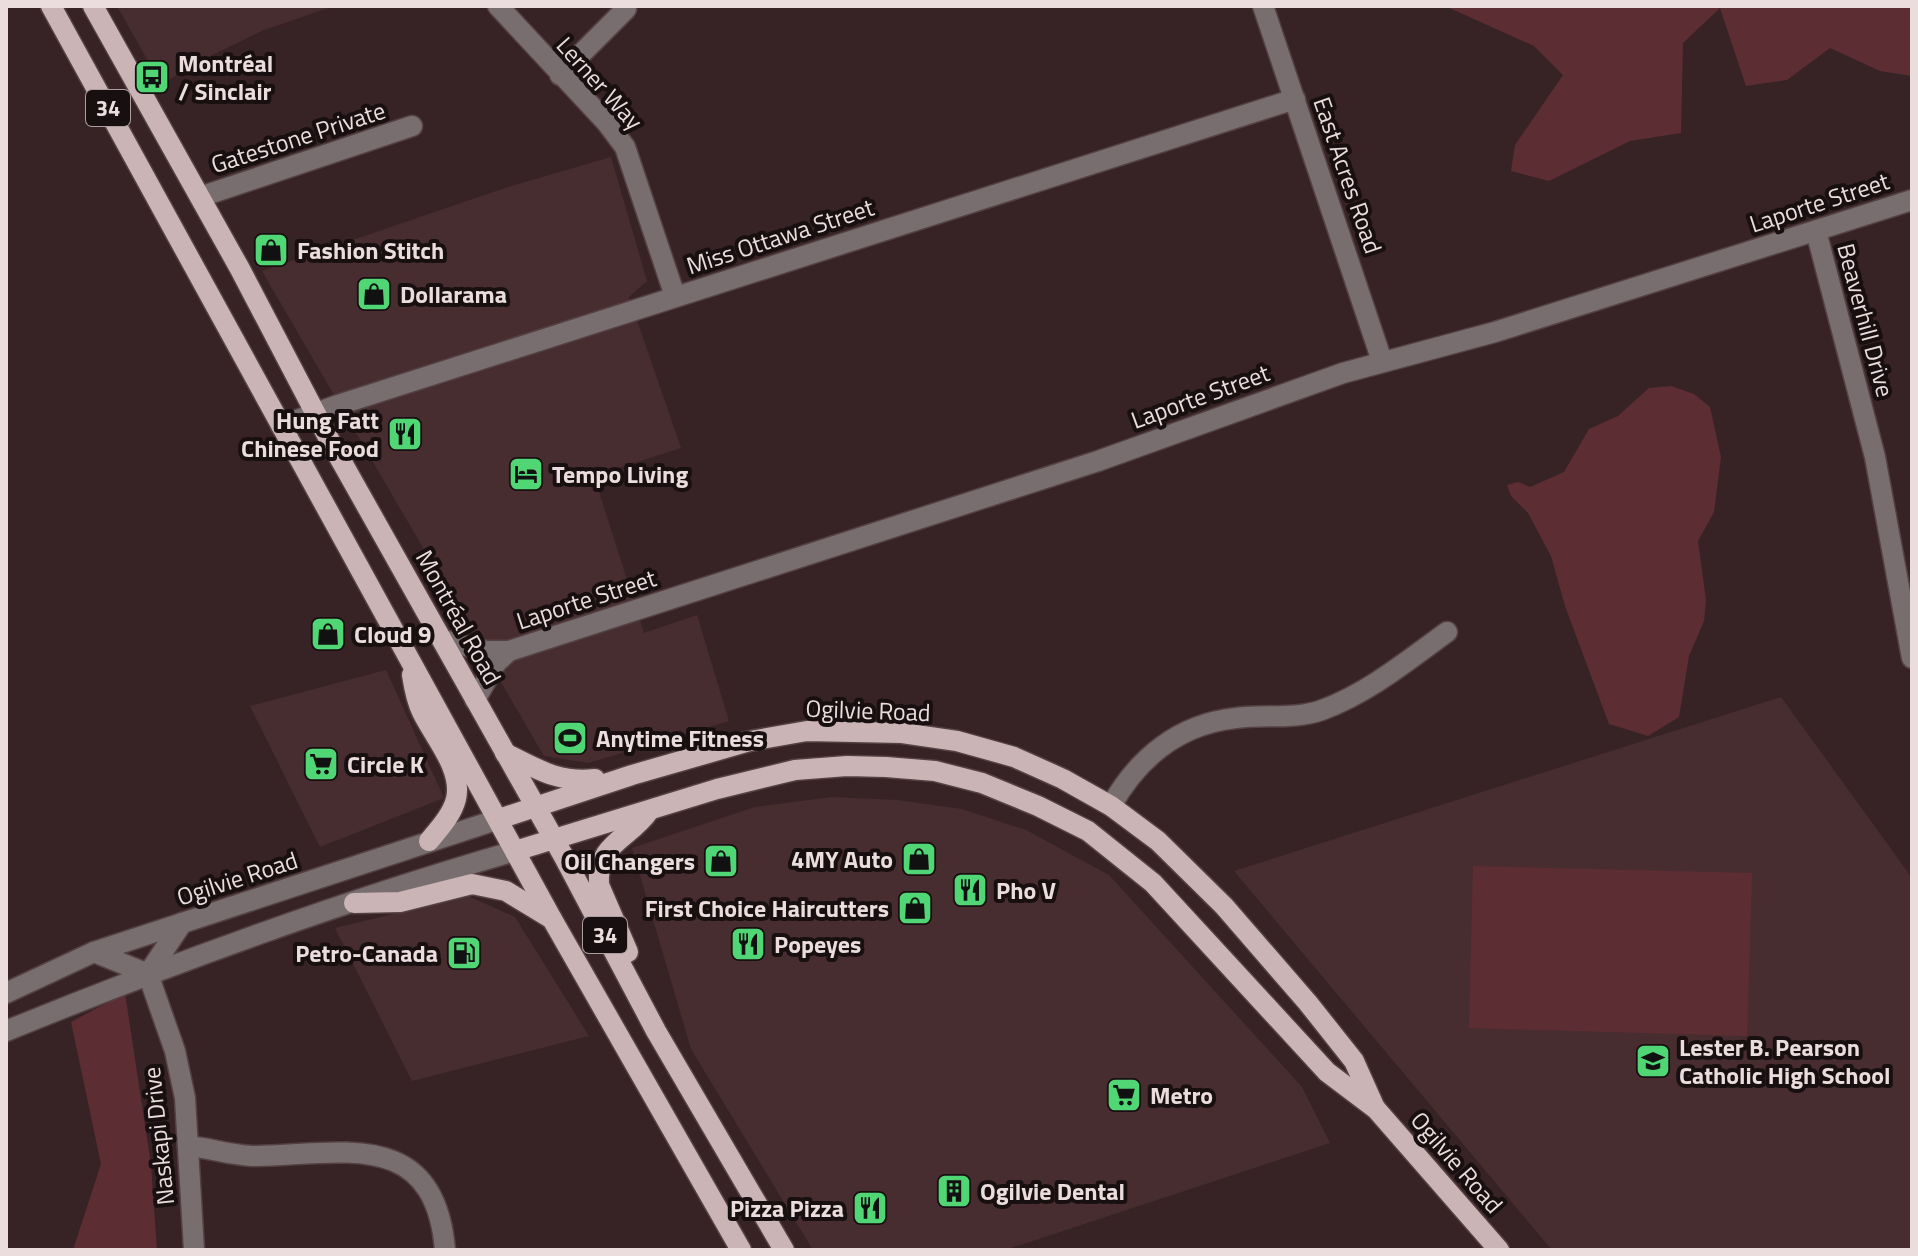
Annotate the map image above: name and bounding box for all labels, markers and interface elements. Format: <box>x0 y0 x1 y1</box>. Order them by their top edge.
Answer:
street label: Lerner Way <box>548 28 652 138</box>
place label: Montréal / Sinclair <box>178 45 273 109</box>
bus stop icon: Montréal / Sinclair <box>133 58 171 96</box>
road number: 34 <box>86 90 130 126</box>
street label: Gatestone Private <box>206 92 390 182</box>
street label: East Acres Road <box>1304 92 1392 258</box>
street label: Laporte Street <box>1745 162 1894 241</box>
street label: Miss Ottawa Street <box>682 189 879 283</box>
shop icon: Fashion Stitch <box>252 231 290 269</box>
place label: Fashion Stitch <box>297 232 444 268</box>
street label: Beaverhill Drive <box>1828 239 1904 401</box>
shop icon: Dollarama <box>355 275 393 313</box>
place label: Dollarama <box>400 276 507 312</box>
street label: Laporte Street <box>1126 354 1275 438</box>
place label: Hung Fatt Chinese Food <box>241 402 379 466</box>
restaurant icon: Hung Fatt Chinese Food <box>386 415 424 453</box>
hotel icon: Tempo Living <box>507 455 545 493</box>
place label: Tempo Living <box>552 456 688 492</box>
street label: Montréal Road <box>407 543 511 691</box>
street label: Laporte Street <box>512 559 661 638</box>
shop icon: Cloud 9 <box>309 615 347 653</box>
place label: Cloud 9 <box>354 616 431 652</box>
street label: Ogilvie Road <box>805 690 931 730</box>
sports icon: Anytime Fitness <box>551 719 589 757</box>
place label: Anytime Fitness <box>596 720 764 756</box>
supermarket icon: Circle K <box>302 745 340 783</box>
place label: Circle K <box>347 746 424 782</box>
shop icon: 4MY Auto <box>900 840 938 878</box>
place label: 4MY Auto <box>791 841 893 877</box>
street label: Ogilvie Road <box>172 842 302 914</box>
shop icon: Oil Changers <box>702 842 740 880</box>
place label: Oil Changers <box>564 843 695 879</box>
restaurant icon: Pho V <box>951 871 989 909</box>
place label: Pho V <box>996 872 1056 908</box>
shop icon: First Choice Haircutters <box>896 889 934 927</box>
place label: First Choice Haircutters <box>645 890 889 926</box>
road number: 34 <box>583 917 627 953</box>
restaurant icon: Popeyes <box>729 925 767 963</box>
place label: Popeyes <box>774 926 861 962</box>
fuel station icon: Petro-Canada <box>445 934 483 972</box>
place label: Petro-Canada <box>295 935 438 971</box>
place label: Lester B. Pearson Catholic High School <box>1679 1029 1891 1093</box>
school or university icon: Lester B. Pearson Catholic High School <box>1634 1042 1672 1080</box>
street label: Naskapi Drive <box>133 1065 183 1207</box>
supermarket icon: Metro <box>1105 1076 1143 1114</box>
place label: Metro <box>1150 1077 1213 1113</box>
street label: Ogilvie Road <box>1402 1103 1512 1221</box>
building icon: Ogilvie Dental <box>935 1172 973 1210</box>
place label: Ogilvie Dental <box>980 1173 1125 1209</box>
restaurant icon: Pizza Pizza <box>851 1189 889 1227</box>
place label: Pizza Pizza <box>730 1190 844 1226</box>

